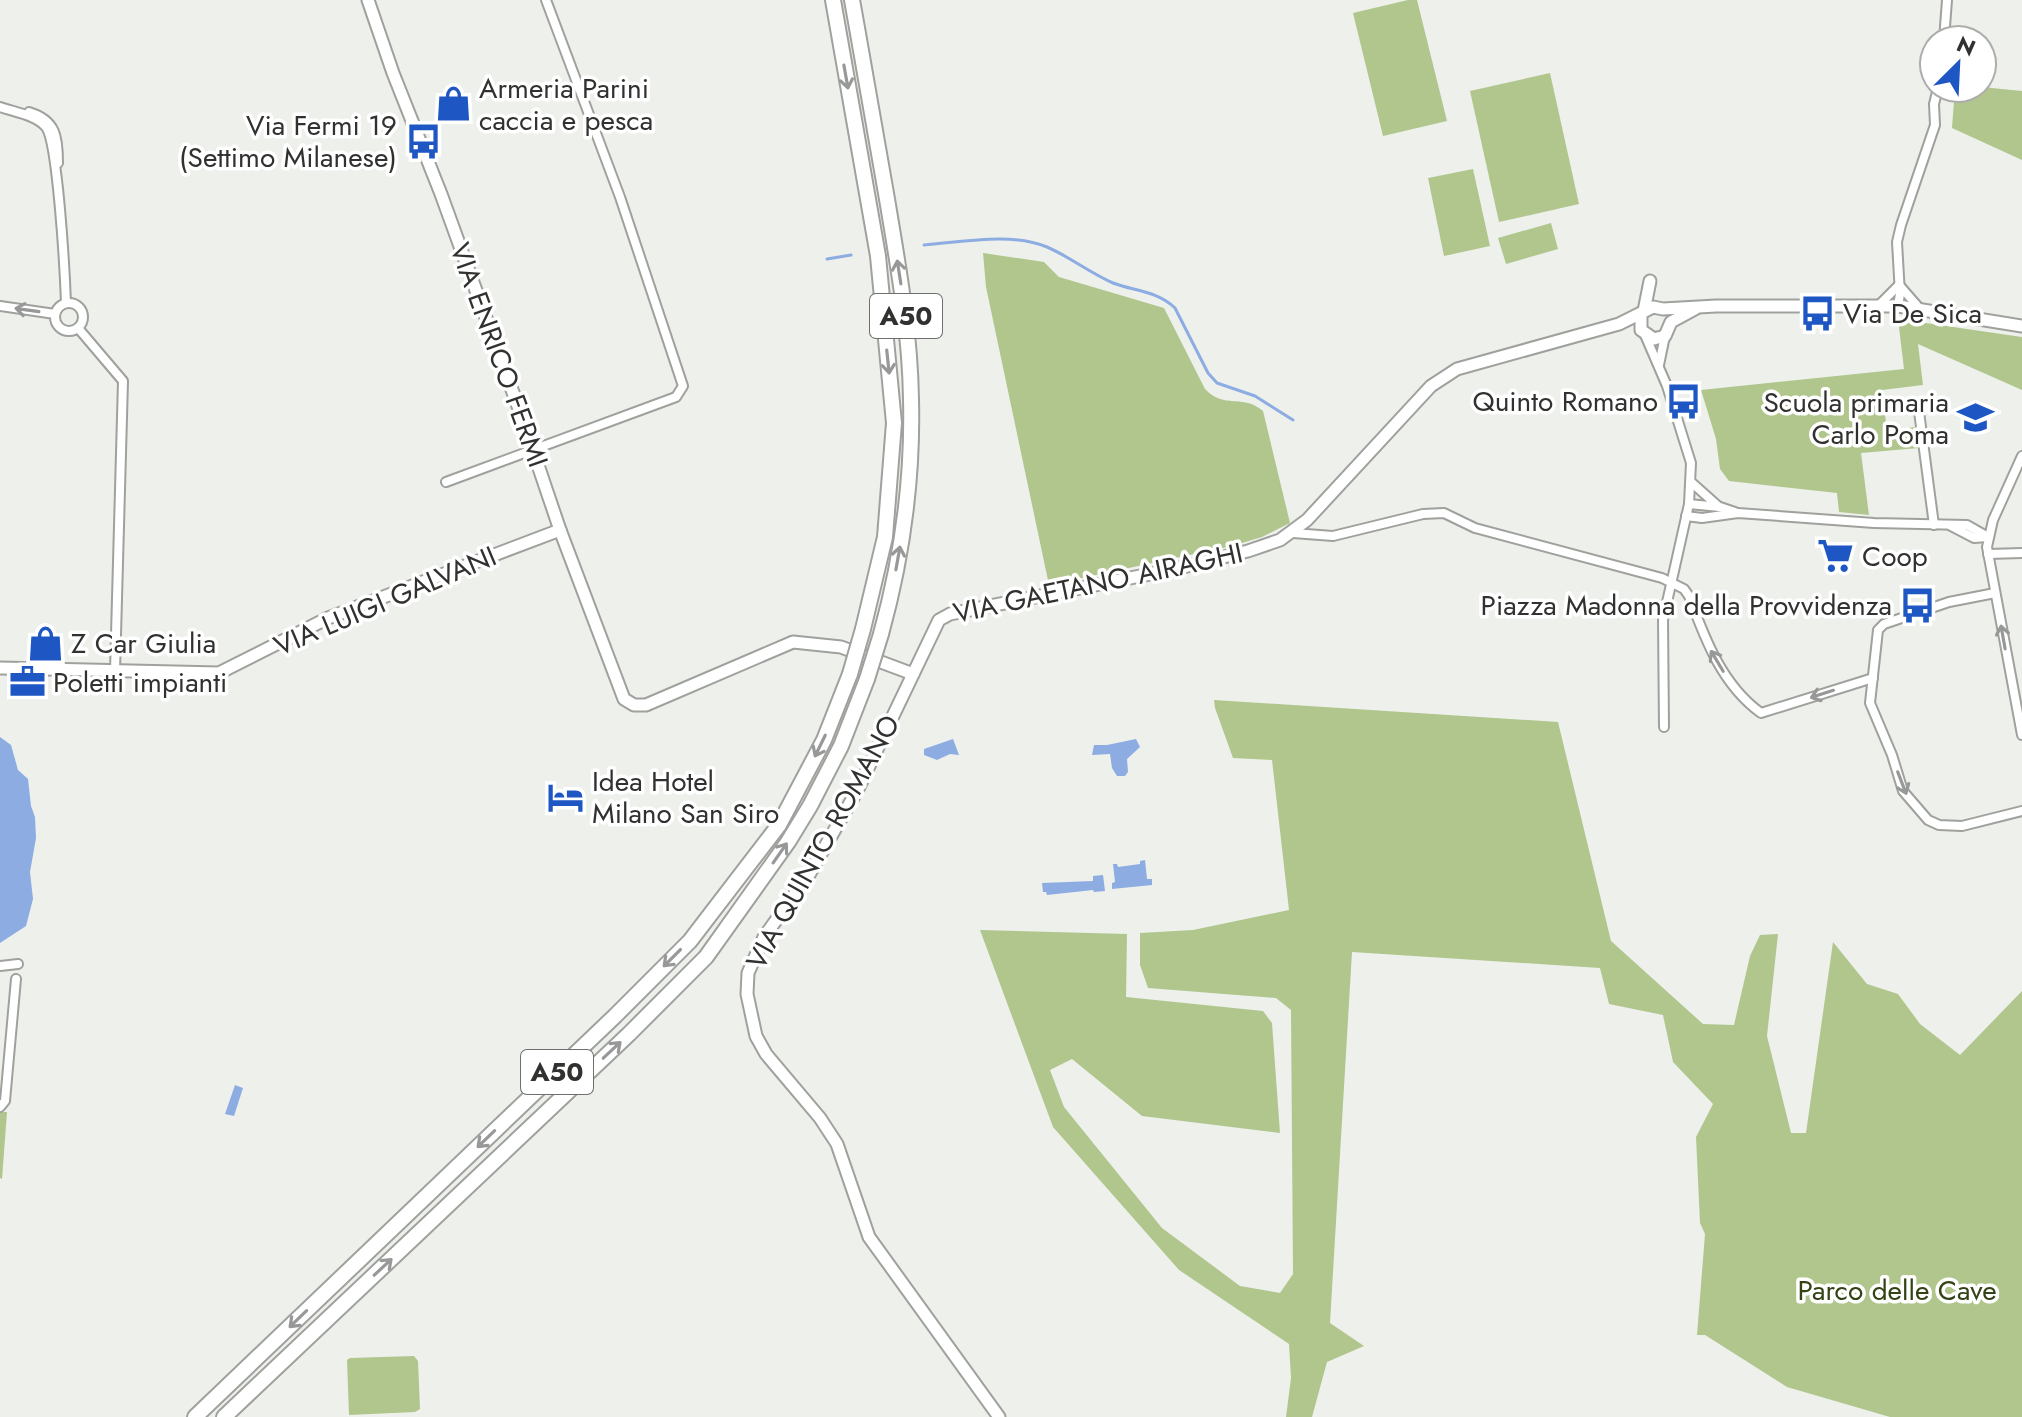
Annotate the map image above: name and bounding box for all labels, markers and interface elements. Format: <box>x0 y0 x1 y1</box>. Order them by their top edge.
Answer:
north arrow <box>1918 24 1998 104</box>
text: N <box>1952 28 1981 64</box>
one-way arrow <box>840 64 855 89</box>
place label: Armeria Parini caccia e pesca <box>479 68 653 141</box>
shop icon: Armeria Parini caccia e pesca <box>434 85 472 123</box>
place label: Via Fermi 19 (Settimo Milanese) <box>179 105 397 178</box>
bus stop icon: Via Fermi 19 (Settimo Milanese) <box>404 122 442 160</box>
street label: VIA ENRICO FERMI <box>439 237 559 473</box>
one-way arrow <box>891 260 906 285</box>
place label: Via De Sica <box>1843 293 1982 334</box>
road number: A50 <box>870 294 942 338</box>
bus stop icon: Via De Sica <box>1798 294 1836 332</box>
one-way arrow <box>15 302 40 317</box>
one-way arrow <box>881 348 896 375</box>
place label: Quinto Romano <box>1473 381 1658 422</box>
bus stop icon: Quinto Romano <box>1665 382 1703 420</box>
place label: Scuola primaria Carlo Poma <box>1763 382 1949 455</box>
school or university icon: Scuola primaria Carlo Poma <box>1956 399 1994 437</box>
street label: VIA GAETANO AIRAGHI <box>949 532 1247 634</box>
street label: VIA LUIGI GALVANI <box>267 536 503 666</box>
place label: Coop <box>1862 536 1928 577</box>
supermarket icon: Coop <box>1817 537 1855 575</box>
one-way arrow <box>891 546 906 572</box>
place label: Piazza Madonna della Provvidenza <box>1481 585 1892 626</box>
bus stop icon: Piazza Madonna della Provvidenza <box>1899 586 1937 624</box>
place label: Z Car Giulia <box>71 623 216 664</box>
shop icon: Z Car Giulia <box>26 624 64 662</box>
one-way arrow <box>1995 624 2010 650</box>
one-way arrow <box>1709 650 1725 673</box>
place label: Poletti impianti <box>53 662 227 703</box>
office icon: Poletti impianti <box>8 663 46 701</box>
one-way arrow <box>1809 688 1834 703</box>
street label: VIA QUINTO ROMANO <box>736 707 910 977</box>
one-way arrow <box>812 734 828 758</box>
place label: Idea Hotel Milano San Siro <box>592 761 779 834</box>
one-way arrow <box>1896 770 1910 794</box>
hotel icon: Idea Hotel Milano San Siro <box>547 778 585 816</box>
one-way arrow <box>772 842 788 864</box>
one-way arrow <box>663 948 682 968</box>
one-way arrow <box>602 1042 622 1060</box>
road number: A50 <box>521 1050 593 1094</box>
one-way arrow <box>476 1130 496 1149</box>
one-way arrow <box>372 1259 392 1277</box>
park label: Parco delle Cave <box>1797 1270 1997 1311</box>
one-way arrow <box>289 1309 308 1328</box>

